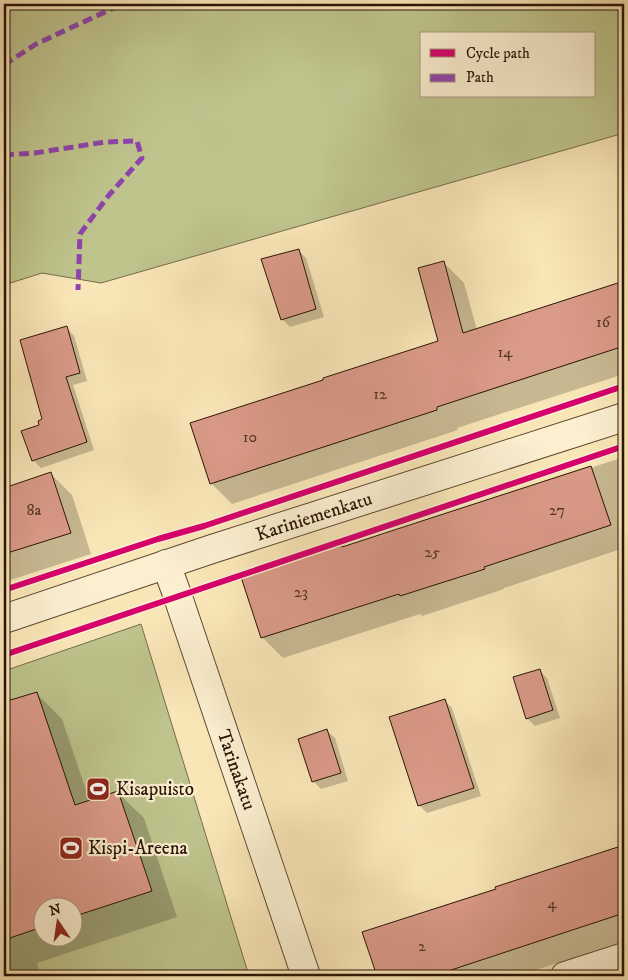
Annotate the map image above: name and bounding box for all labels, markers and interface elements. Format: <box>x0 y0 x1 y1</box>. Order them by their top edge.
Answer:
legend <box>420 32 596 98</box>
text: Cycle path <box>466 44 530 63</box>
text: Path <box>466 68 494 87</box>
house number: 16 <box>596 312 611 332</box>
house number: 14 <box>497 342 513 362</box>
house number: 12 <box>373 384 387 404</box>
house number: 10 <box>243 427 257 447</box>
street label: Kariniemenkatu <box>253 487 375 547</box>
house number: 8a <box>27 500 42 520</box>
house number: 27 <box>549 500 565 520</box>
house number: 25 <box>424 542 440 562</box>
house number: 23 <box>294 582 308 602</box>
street label: Tarinakatu <box>212 727 260 813</box>
sports icon: Kisapuisto <box>85 776 111 802</box>
place label: Kisapuisto <box>116 778 194 801</box>
sports icon: Kispi-Areena <box>58 835 84 861</box>
place label: Kispi-Areena <box>88 837 188 860</box>
house number: 4 <box>547 893 557 913</box>
north arrow <box>32 898 82 948</box>
text: N <box>48 900 63 920</box>
house number: 2 <box>418 936 426 956</box>

